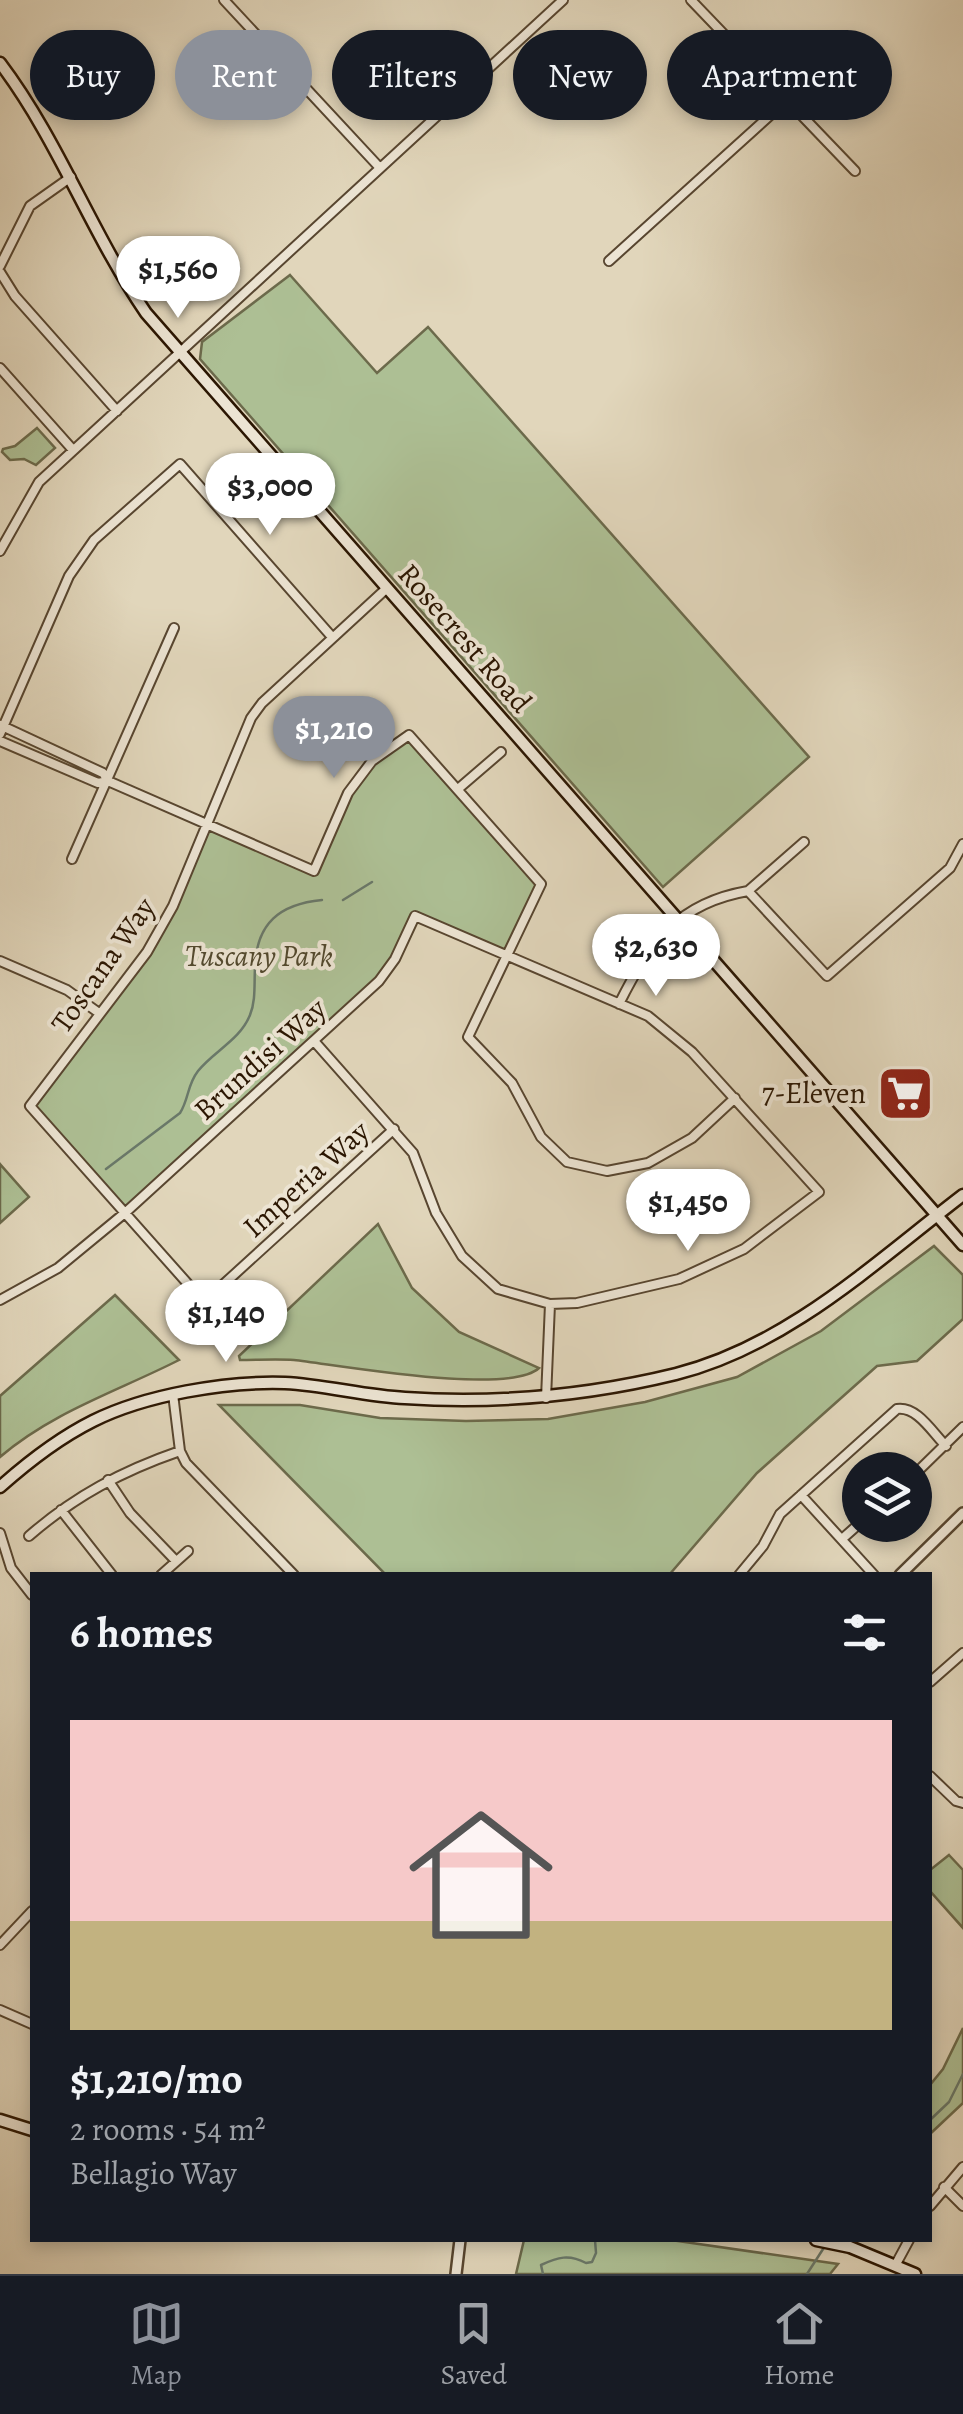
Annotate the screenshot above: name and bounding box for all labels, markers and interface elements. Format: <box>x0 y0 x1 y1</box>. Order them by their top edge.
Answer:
chip: Buy <box>30 30 155 120</box>
chip: Rent <box>175 30 312 120</box>
chip: Filters <box>332 30 493 120</box>
chip: New <box>513 30 647 120</box>
chip: Apartment <box>667 30 892 120</box>
pin: $1,560 <box>97 236 259 321</box>
text: $1,560 <box>138 246 218 290</box>
pin: $3,000 <box>189 453 351 538</box>
text: $3,000 <box>227 463 313 507</box>
street label: Rosecrest Road <box>389 555 542 722</box>
pin: $1,210 <box>253 696 415 781</box>
text: $1,210 <box>295 706 373 750</box>
street label: Toscana Way <box>42 889 165 1041</box>
pin: $2,630 <box>575 914 737 999</box>
text: $2,630 <box>614 924 698 968</box>
park label: Tuscany Park <box>185 936 333 976</box>
street label: Brundisi Way <box>185 988 335 1129</box>
supermarket icon: 7-Eleven <box>875 1063 935 1123</box>
place label: 7-Eleven <box>762 1073 866 1113</box>
street label: Imperia Way <box>234 1111 378 1246</box>
pin: $1,450 <box>607 1169 769 1254</box>
text: $1,450 <box>648 1179 728 1223</box>
pin: $1,140 <box>145 1280 307 1365</box>
text: $1,140 <box>187 1290 265 1334</box>
map controls <box>842 1452 932 1542</box>
button: layers <box>842 1452 932 1542</box>
text: 6 homes <box>70 1604 213 1661</box>
icon: filters <box>837 1605 892 1660</box>
icon: home <box>391 1785 571 1965</box>
text: $1,210/mo <box>70 2050 243 2107</box>
text: 2 rooms · 54 m² <box>70 2107 266 2151</box>
text: Bellagio Way <box>70 2151 237 2195</box>
tab: Map <box>129 2296 184 2394</box>
tab: Saved <box>441 2296 507 2394</box>
tab: Home <box>764 2296 834 2394</box>

